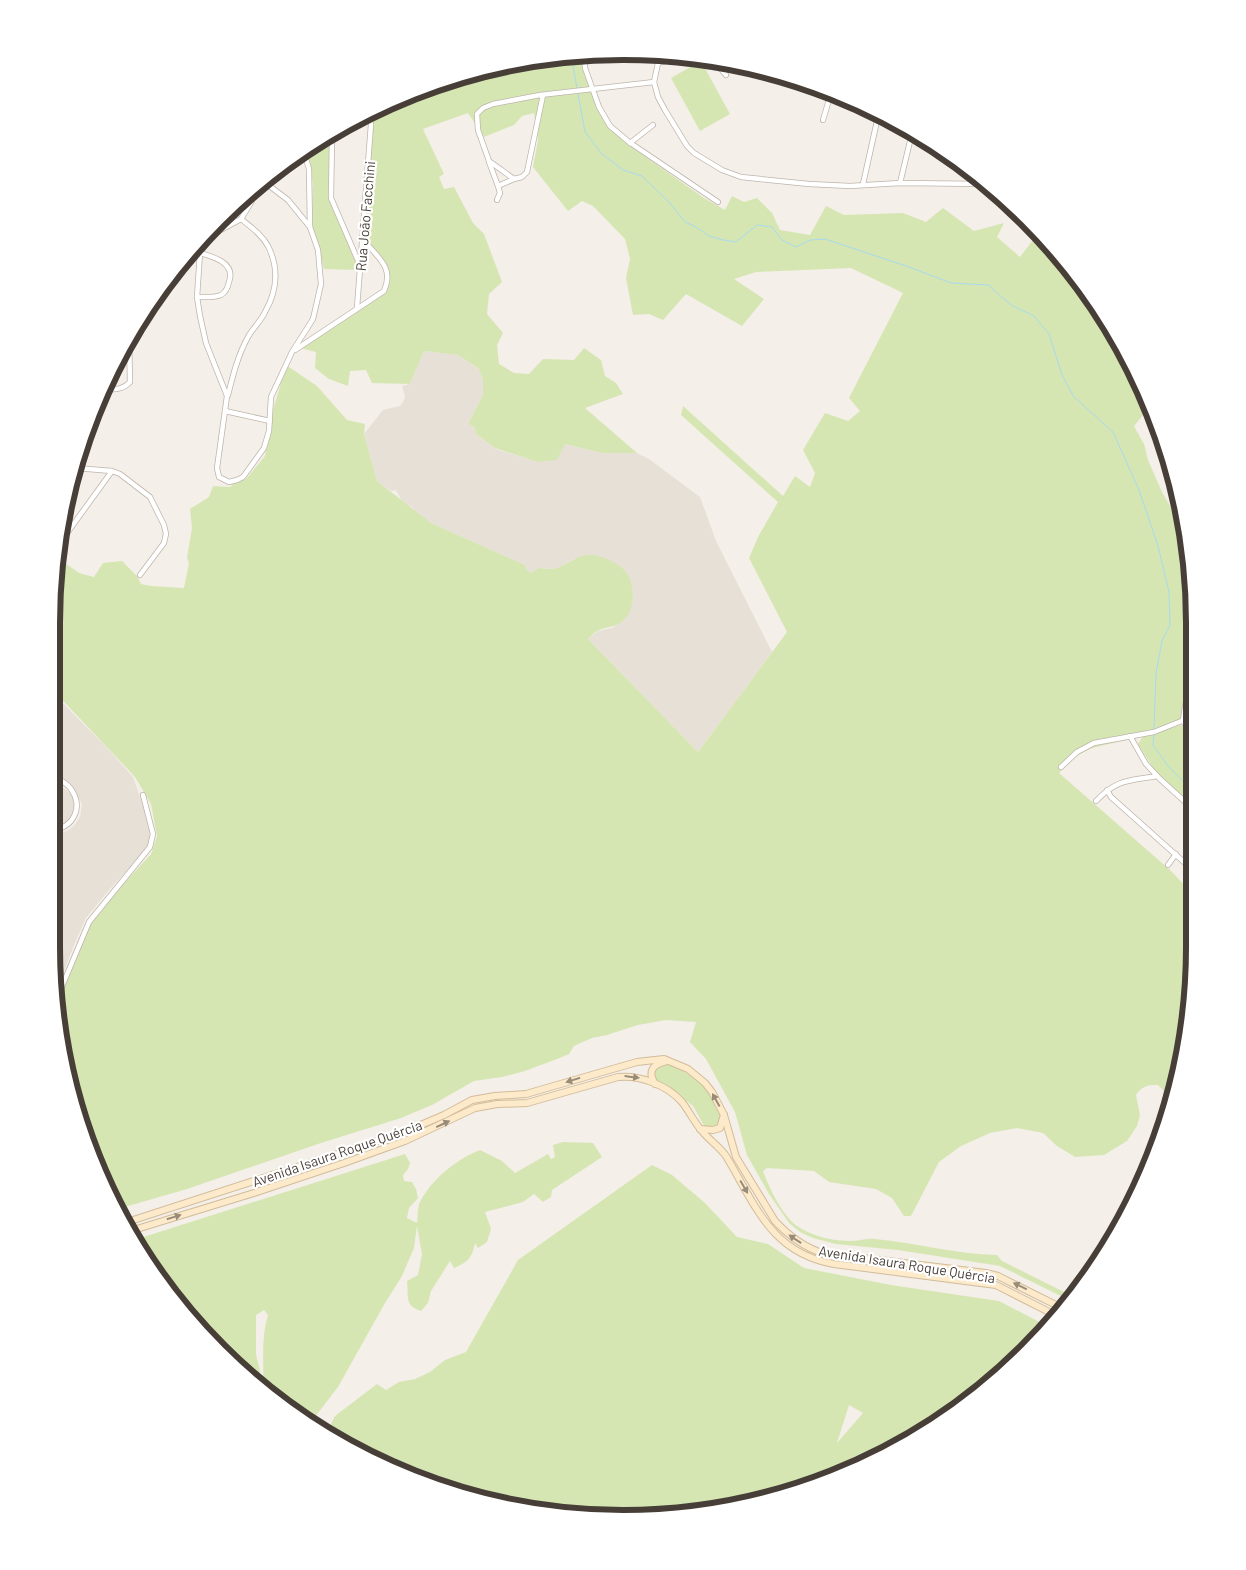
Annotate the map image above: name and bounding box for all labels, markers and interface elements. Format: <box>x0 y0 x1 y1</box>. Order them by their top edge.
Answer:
street label: Rua João Facchini <box>352 160 378 272</box>
one-way arrow <box>625 1073 641 1081</box>
one-way arrow <box>565 1077 580 1085</box>
one-way arrow <box>712 1093 721 1107</box>
street label: Avenida Isaura Roque Quércia <box>250 1116 424 1190</box>
one-way arrow <box>436 1120 450 1128</box>
one-way arrow <box>740 1179 748 1194</box>
one-way arrow <box>167 1213 182 1221</box>
one-way arrow <box>789 1234 802 1244</box>
street label: Avenida Isaura Roque Quércia <box>818 1242 996 1286</box>
one-way arrow <box>1013 1282 1028 1291</box>

